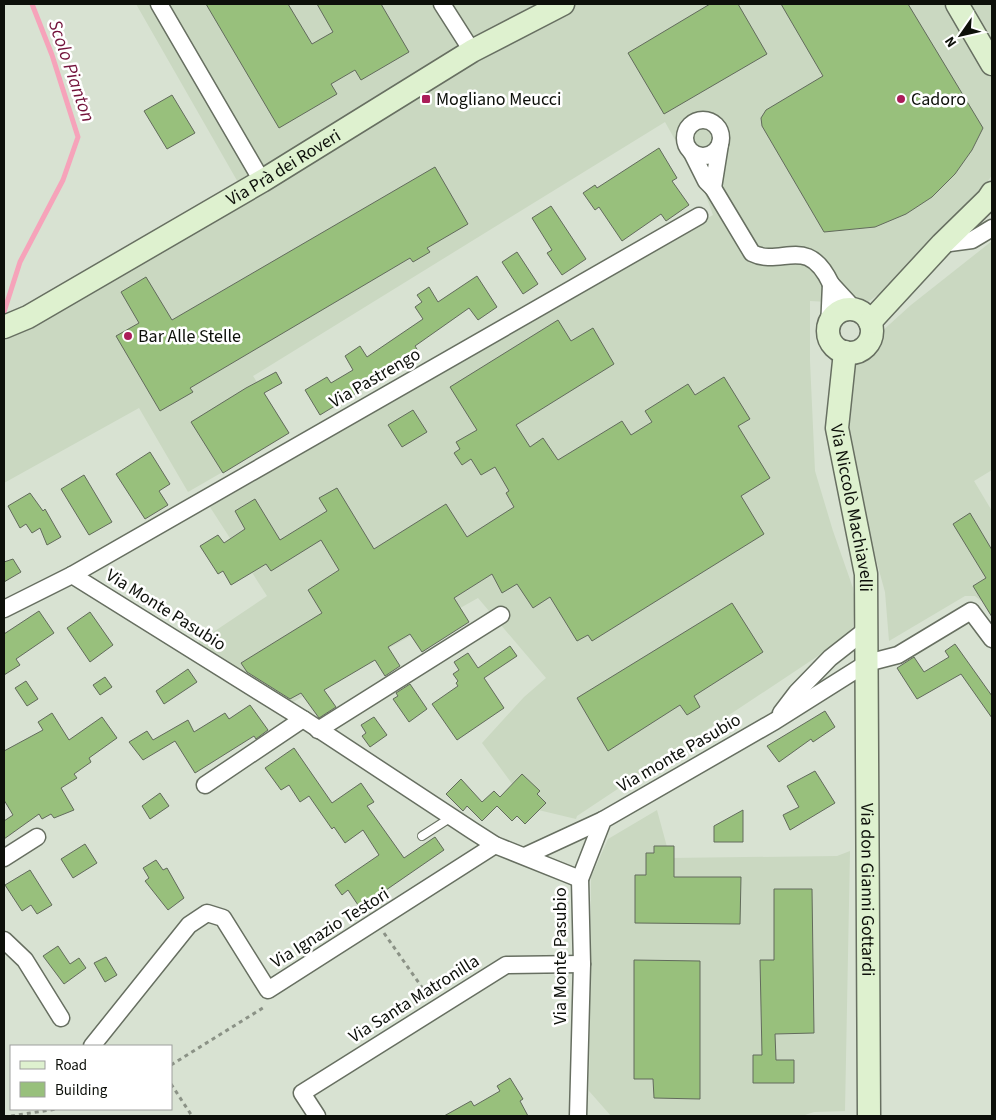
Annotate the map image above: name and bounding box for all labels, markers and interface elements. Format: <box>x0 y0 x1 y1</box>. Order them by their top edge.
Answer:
north arrow <box>936 10 986 60</box>
water label: Scolo Pianton <box>41 16 101 126</box>
text: N <box>940 32 962 51</box>
place label: Mogliano Meucci <box>436 87 561 112</box>
place label: Cadoro <box>911 87 966 112</box>
marker: Mogliano Meucci <box>420 93 432 105</box>
marker: Cadoro <box>895 93 907 105</box>
street label: Via Prà dei Roveri <box>222 123 345 212</box>
place label: Bar Alle Stelle <box>138 324 241 349</box>
marker: Bar Alle Stelle <box>122 330 134 342</box>
street label: Via Pastrengo <box>325 342 425 414</box>
street label: Via Niccolò Machiavelli <box>824 422 879 592</box>
street label: Via Monte Pasubio <box>101 563 231 657</box>
street label: Via monte Pasubio <box>612 707 746 799</box>
street label: Via don Gianni Gottardi <box>855 803 881 977</box>
street label: Via Ignazio Testori <box>266 882 394 974</box>
street label: Via Monte Pasubio <box>548 887 573 1025</box>
street label: Via Santa Matronilla <box>344 949 484 1049</box>
legend <box>10 1045 172 1110</box>
text: Road <box>55 1055 87 1076</box>
text: Building <box>55 1080 108 1101</box>

